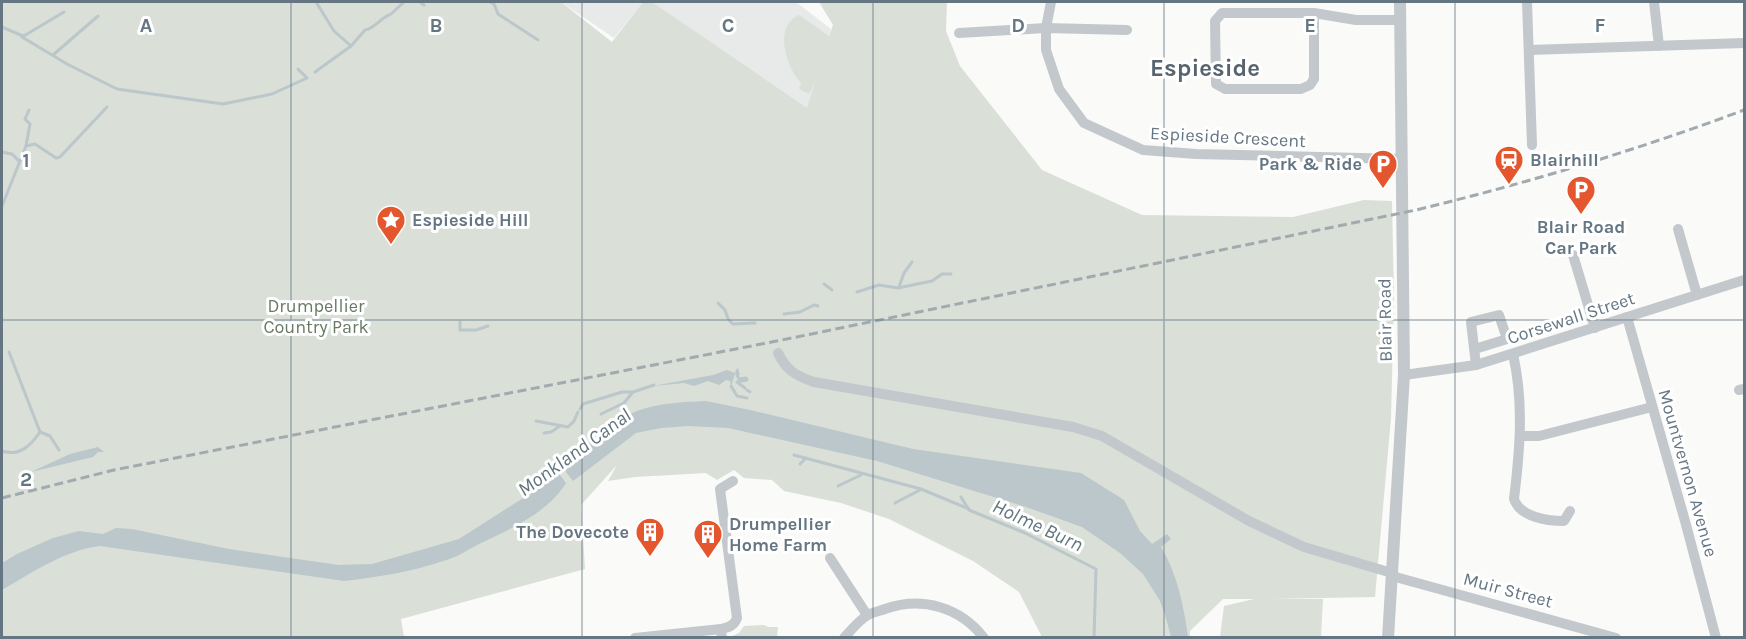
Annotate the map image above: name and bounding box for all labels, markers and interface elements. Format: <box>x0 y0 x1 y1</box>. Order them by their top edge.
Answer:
text: A <box>140 14 153 37</box>
text: B <box>430 14 442 37</box>
text: C <box>722 14 734 37</box>
text: D <box>1011 14 1025 37</box>
text: E <box>1304 14 1316 37</box>
text: F <box>1595 14 1606 37</box>
district label: Espieside <box>1150 54 1260 82</box>
street label: Espieside Crescent <box>1149 122 1307 152</box>
station icon: Blairhill <box>1493 144 1525 186</box>
parking icon: Park & Ride <box>1367 148 1399 190</box>
text: 1 <box>22 149 30 172</box>
place label: Blairhill <box>1530 149 1599 171</box>
place label: Park & Ride <box>1259 153 1362 175</box>
parking icon: Blair Road Car Park <box>1565 174 1597 216</box>
place icon: Espieside Hill <box>375 204 407 246</box>
place label: Espieside Hill <box>412 209 529 231</box>
place label: Blair Road Car Park <box>1537 216 1625 259</box>
street label: Blair Road <box>1373 278 1397 362</box>
street label: Corsewall Street <box>1504 287 1638 349</box>
park label: Drumpellier Country Park <box>263 295 369 338</box>
street label: Mountvernon Avenue <box>1654 387 1722 559</box>
water label: Monkland Canal <box>513 404 635 501</box>
text: 2 <box>20 468 32 491</box>
water label: Holme Burn <box>989 495 1087 556</box>
place label: Drumpellier Home Farm <box>729 513 831 556</box>
building icon: The Dovecote <box>634 516 666 558</box>
building icon: Drumpellier Home Farm <box>692 518 724 560</box>
place label: The Dovecote <box>516 521 629 543</box>
street label: Muir Street <box>1461 568 1555 613</box>

